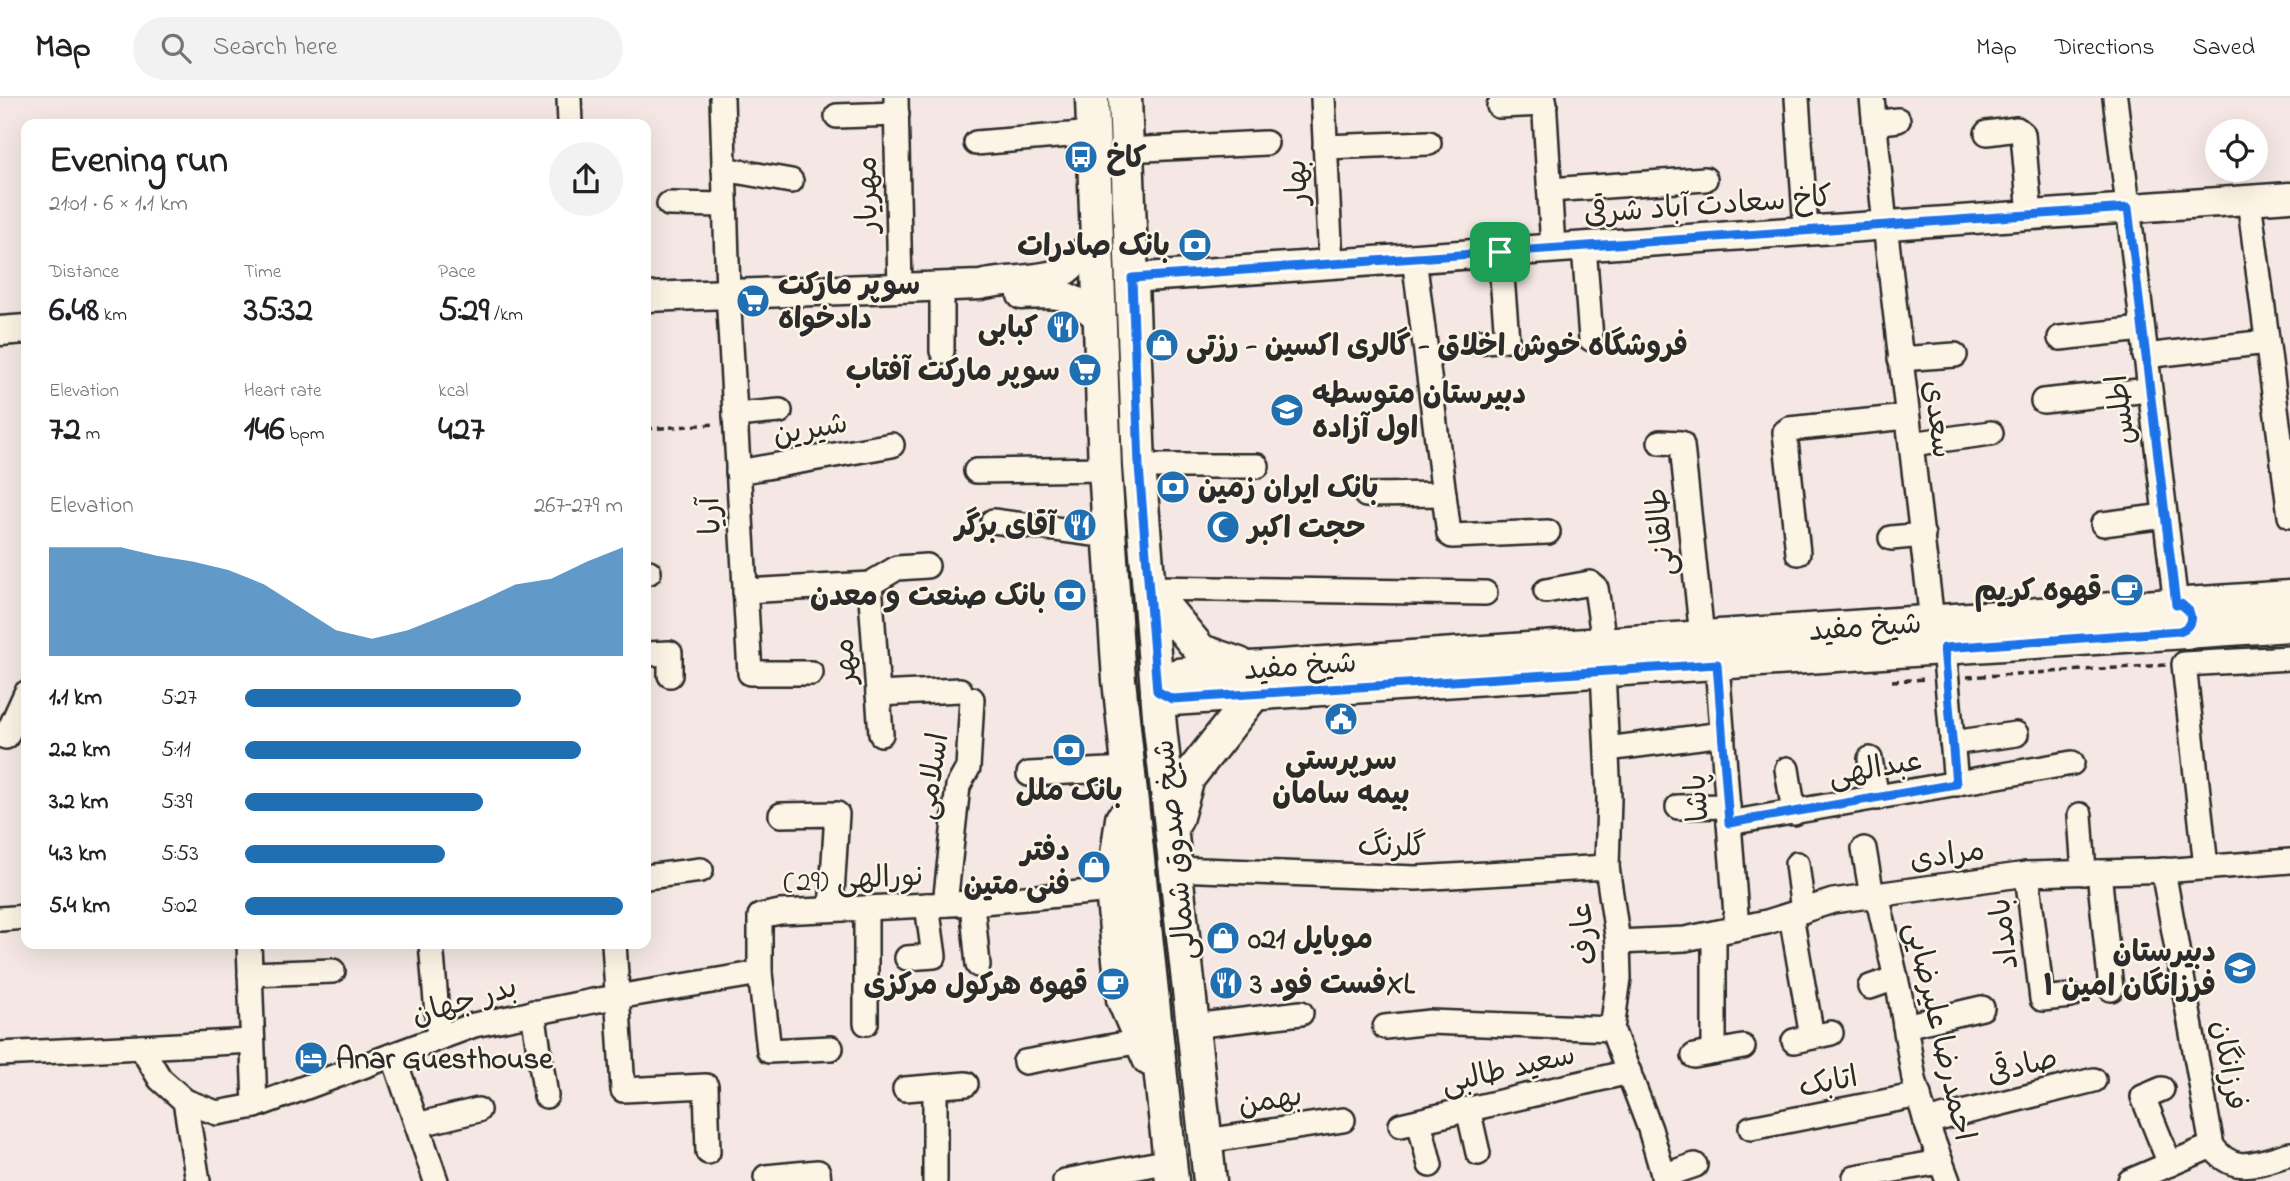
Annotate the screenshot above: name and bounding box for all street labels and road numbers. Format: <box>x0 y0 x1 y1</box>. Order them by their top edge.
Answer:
street label: مهریار <box>846 155 892 235</box>
street label: بهار <box>1276 158 1322 209</box>
street label: کاخ سعادت آباد شرقی <box>1583 176 1834 238</box>
street label: اطلس <box>2097 372 2149 447</box>
street label: سعدی <box>1909 378 1963 461</box>
street label: شیرین <box>770 403 851 459</box>
street label: طالقانی <box>1636 485 1690 578</box>
street label: آریا <box>689 494 735 536</box>
street label: شیخ مفید <box>1807 603 1923 655</box>
street label: مهر <box>823 636 871 688</box>
street label: شیخ مفید <box>1242 642 1358 694</box>
street label: اسلامی <box>905 730 963 823</box>
street label: شیخ صدوق شمالی <box>1144 737 1210 962</box>
street label: عبدالهی <box>1825 740 1926 800</box>
street label: پاشا <box>1675 772 1723 823</box>
street label: گلرنگ <box>1357 825 1427 871</box>
street label: مرادی <box>1907 830 1988 884</box>
street label: نورالهی (29) <box>782 855 926 907</box>
street label: بامداد <box>1980 895 2032 972</box>
street label: عارف <box>1561 900 1611 967</box>
street label: احمدرضا علیرضایی <box>1891 918 1985 1146</box>
street label: بدر جهان <box>407 967 523 1039</box>
street label: فرزانگان <box>2198 1017 2257 1114</box>
street label: سعید طالبی <box>1437 1034 1580 1108</box>
street label: صادقی <box>1983 1038 2063 1098</box>
street label: اتابک <box>1795 1057 1862 1111</box>
street label: بهمن <box>1235 1075 1306 1129</box>

